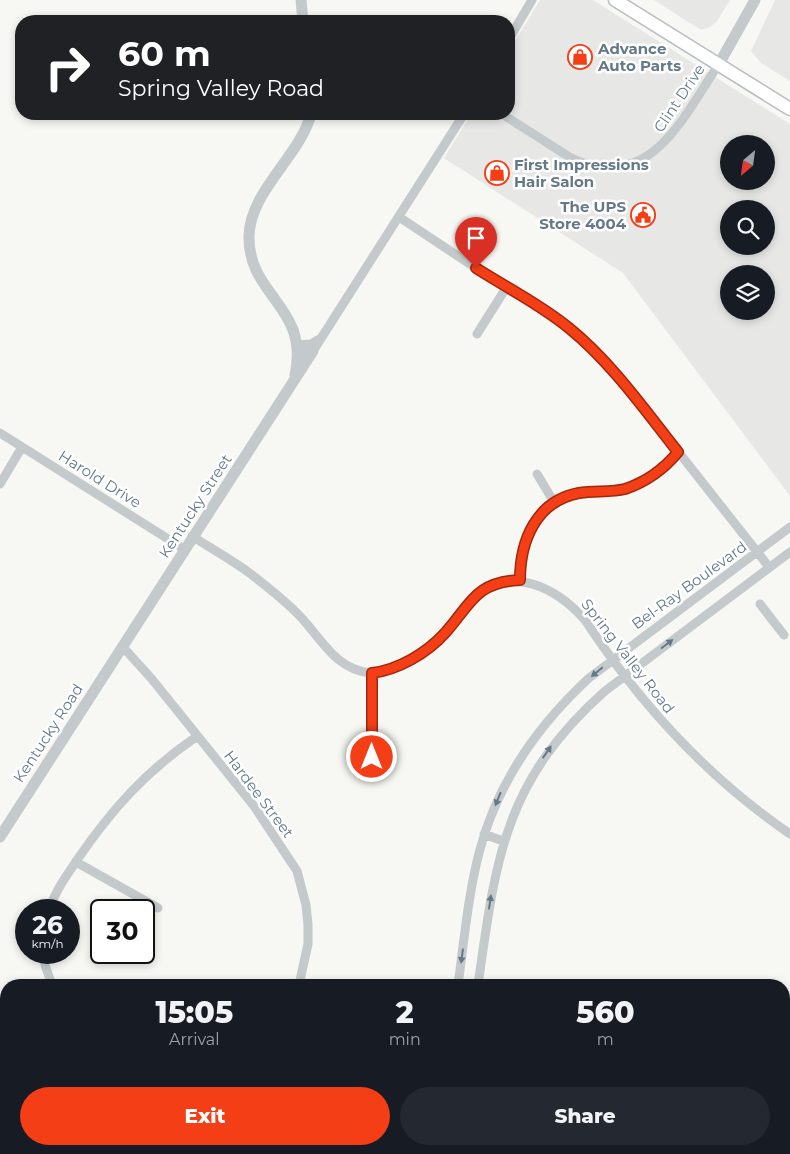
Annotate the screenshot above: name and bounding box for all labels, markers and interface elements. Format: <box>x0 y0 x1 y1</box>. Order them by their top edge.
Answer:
text: 60 m <box>118 32 211 75</box>
icon: right <box>35 35 100 100</box>
place label: Advance Auto Parts <box>597 39 681 75</box>
shop icon: Advance Auto Parts <box>567 44 593 70</box>
street label: Clint Drive <box>649 60 709 136</box>
text: Spring Valley Road <box>118 75 324 102</box>
north arrow <box>720 135 775 190</box>
map controls <box>720 135 775 320</box>
place label: First Impressions Hair Salon <box>514 155 649 191</box>
shop icon: First Impressions Hair Salon <box>484 160 510 186</box>
place label: The UPS Store 4004 <box>539 197 627 233</box>
button: search <box>720 200 775 255</box>
public building icon: The UPS Store 4004 <box>630 202 656 228</box>
pin <box>455 217 497 268</box>
icon: arrive <box>462 224 490 252</box>
button: layers <box>720 265 775 320</box>
street label: Harold Drive <box>55 446 145 512</box>
street label: Kentucky Street <box>154 450 236 562</box>
street label: Bel-Ray Boulevard <box>628 537 750 633</box>
street label: Spring Valley Road <box>577 595 679 717</box>
one-way arrow <box>660 639 674 649</box>
one-way arrow <box>591 666 604 677</box>
street label: Kentucky Road <box>9 680 87 786</box>
position arrow <box>345 730 397 782</box>
one-way arrow <box>542 745 552 759</box>
street label: Hardee Street <box>220 747 298 841</box>
one-way arrow <box>494 792 502 807</box>
one-way arrow <box>486 894 494 910</box>
speed limit sign: 30 <box>90 899 155 964</box>
text: 26 <box>32 910 63 940</box>
text: km/h <box>31 936 64 951</box>
one-way arrow <box>458 949 466 965</box>
text: 15:05 <box>156 994 233 1031</box>
text: 2 <box>396 994 414 1031</box>
text: 560 <box>576 994 634 1031</box>
text: Arrival <box>169 1030 220 1049</box>
text: min <box>389 1030 421 1049</box>
text: m <box>597 1030 614 1049</box>
button: Exit <box>20 1087 390 1145</box>
button: Share <box>400 1087 770 1145</box>

